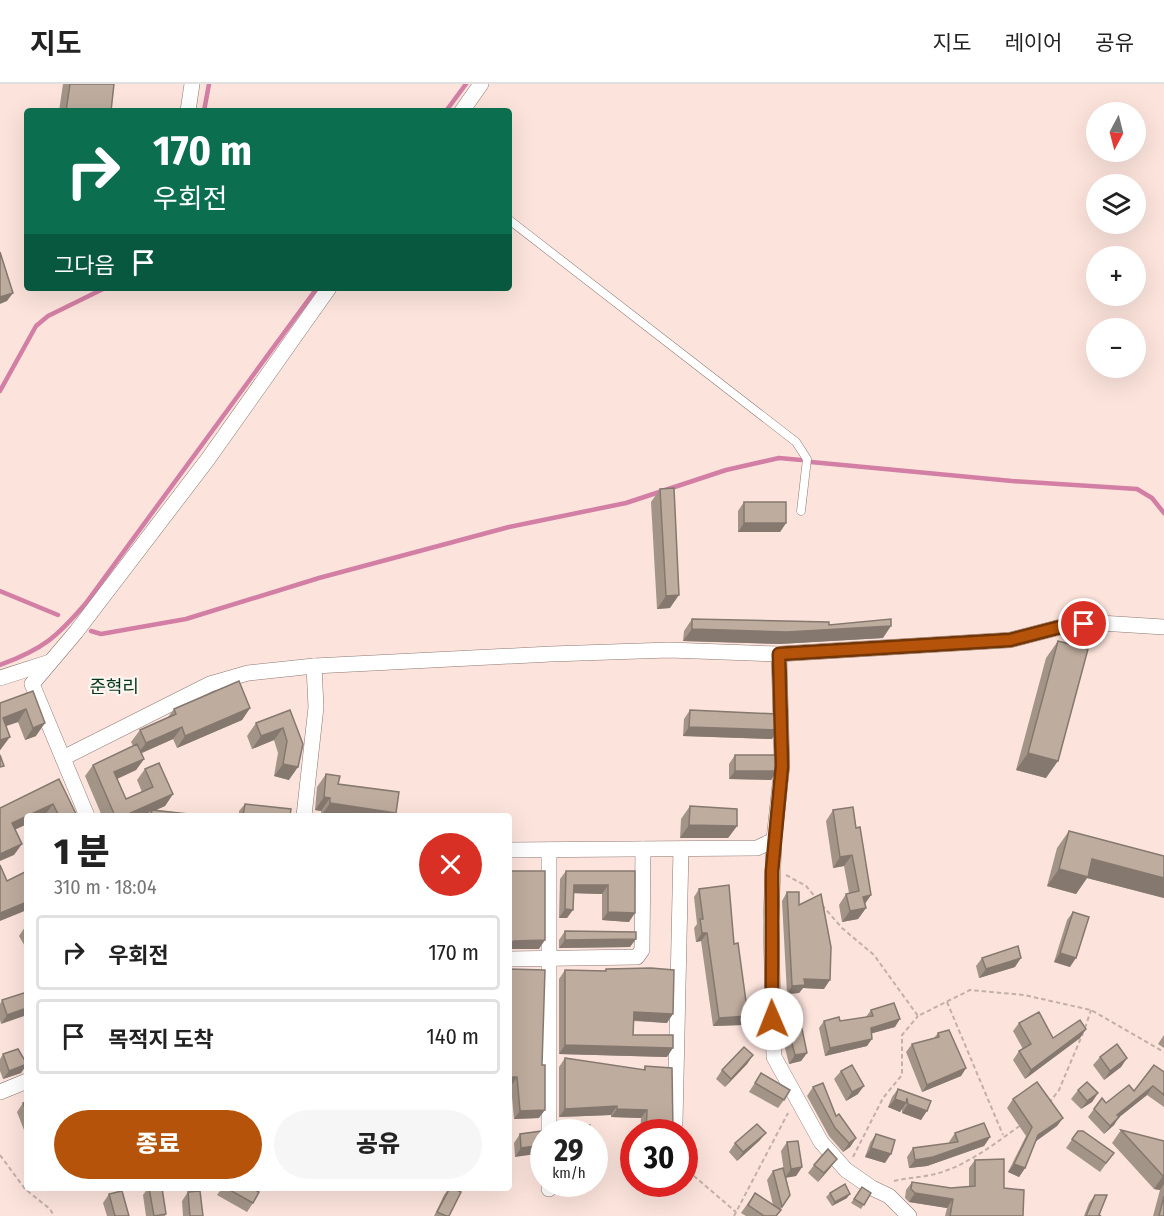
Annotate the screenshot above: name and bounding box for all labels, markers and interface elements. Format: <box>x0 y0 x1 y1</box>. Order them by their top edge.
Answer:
text: 지도 <box>30 27 82 60</box>
text: 지도 <box>933 30 971 56</box>
text: 레이어 <box>1004 30 1062 56</box>
text: 공유 <box>1095 30 1134 56</box>
north arrow <box>1086 102 1146 162</box>
map controls <box>1086 102 1146 378</box>
text: 170 m <box>153 126 252 176</box>
icon: right <box>54 132 132 210</box>
button: layers <box>1086 174 1146 234</box>
text: 우회전 <box>153 183 228 215</box>
icon: arrive <box>127 246 160 279</box>
button: + <box>1086 246 1146 306</box>
text: 그다음 <box>54 252 115 279</box>
button: − <box>1086 318 1146 378</box>
pin <box>1058 598 1109 649</box>
icon: arrive <box>1067 607 1100 640</box>
district label: 준혁리 <box>89 676 139 698</box>
text: 1 분 <box>54 830 110 874</box>
button: close <box>419 833 482 896</box>
text: 310 m · 18:04 <box>54 875 157 899</box>
icon: right <box>57 936 90 969</box>
text: 170 m <box>428 939 479 966</box>
text: 우회전 <box>108 942 169 969</box>
position arrow <box>740 987 804 1051</box>
icon: arrive <box>57 1020 90 1053</box>
text: 140 m <box>426 1023 479 1050</box>
text: 목적지 도착 <box>108 1026 214 1053</box>
button: 종료 <box>54 1110 262 1179</box>
button: 공유 <box>274 1110 482 1179</box>
speed limit sign: 30 <box>620 1119 698 1197</box>
text: 29 <box>554 1133 584 1169</box>
text: km/h <box>552 1164 586 1182</box>

